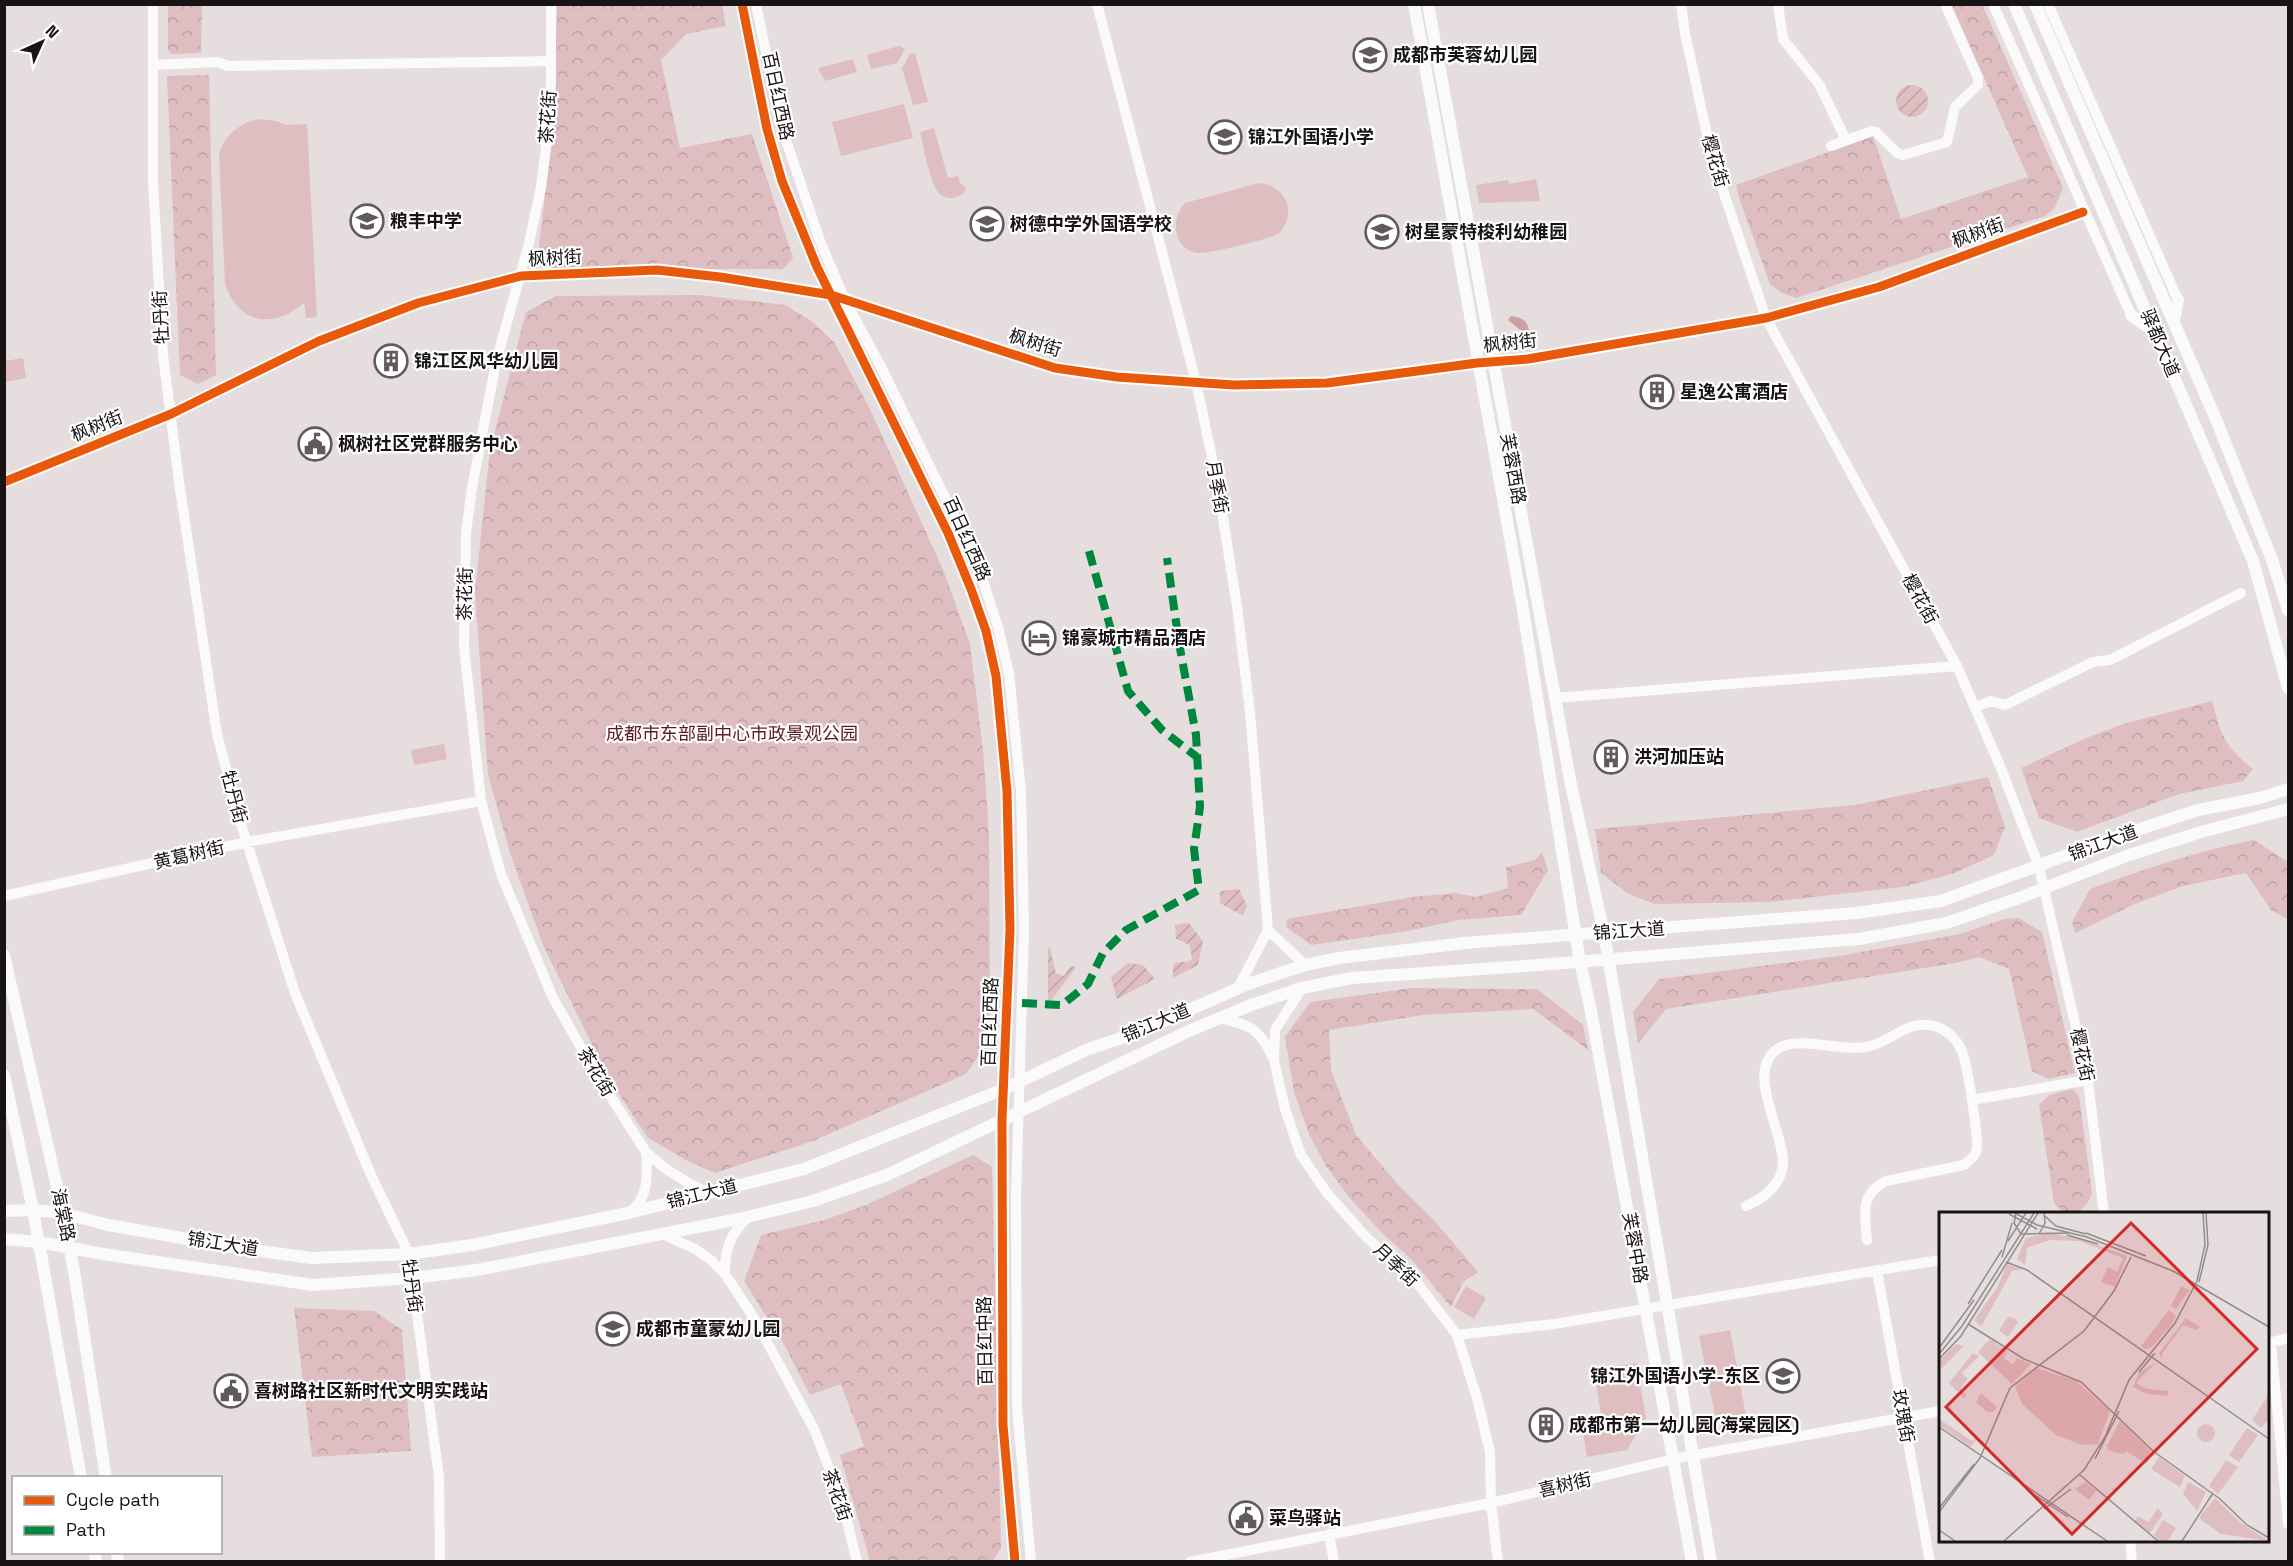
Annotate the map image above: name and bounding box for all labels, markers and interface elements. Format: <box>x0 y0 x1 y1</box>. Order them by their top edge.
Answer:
north arrow <box>12 12 72 72</box>
text: N <box>41 21 63 43</box>
school or university icon: 成都市芙蓉幼儿园 <box>1352 37 1388 73</box>
place label: 成都市芙蓉幼儿园 <box>1393 43 1537 66</box>
street label: 百日红西路 <box>758 49 799 142</box>
street label: 茶花街 <box>534 89 561 145</box>
school or university icon: 锦江外国语小学 <box>1207 119 1243 155</box>
place label: 锦江外国语小学 <box>1248 125 1374 148</box>
street label: 樱花街 <box>1697 132 1734 190</box>
school or university icon: 粮丰中学 <box>349 203 385 239</box>
school or university icon: 树德中学外国语学校 <box>969 206 1005 242</box>
place label: 粮丰中学 <box>390 209 462 232</box>
place label: 树德中学外国语学校 <box>1010 212 1172 235</box>
street label: 枫树街 <box>1949 212 2007 253</box>
school or university icon: 树星蒙特梭利幼稚园 <box>1364 214 1400 250</box>
place label: 树星蒙特梭利幼稚园 <box>1405 220 1567 243</box>
street label: 枫树街 <box>527 245 583 270</box>
street label: 牡丹街 <box>148 289 173 345</box>
street label: 驿都大道 <box>2136 305 2185 380</box>
street label: 枫树街 <box>1006 324 1064 361</box>
street label: 枫树街 <box>1482 328 1538 357</box>
building icon: 锦江区风华幼儿园 <box>373 343 409 379</box>
place label: 锦江区风华幼儿园 <box>414 349 558 372</box>
building icon: 星逸公寓酒店 <box>1639 374 1675 410</box>
place label: 星逸公寓酒店 <box>1680 380 1788 403</box>
street label: 枫树街 <box>67 405 126 446</box>
public building icon: 枫树社区党群服务中心 <box>297 426 333 462</box>
street label: 芙蓉西路 <box>1496 431 1531 506</box>
place label: 枫树社区党群服务中心 <box>338 432 518 455</box>
street label: 月季街 <box>1201 458 1234 515</box>
street label: 百日红西路 <box>939 493 996 585</box>
street label: 茶花街 <box>453 567 476 621</box>
street label: 樱花街 <box>1897 570 1944 628</box>
hotel icon: 锦豪城市精品酒店 <box>1021 620 1057 656</box>
place label: 锦豪城市精品酒店 <box>1062 626 1206 649</box>
park label: 成都市东部副中心市政景观公园 <box>606 722 858 745</box>
building icon: 洪河加压站 <box>1593 739 1629 775</box>
place label: 洪河加压站 <box>1634 745 1724 768</box>
street label: 牡丹街 <box>216 768 253 826</box>
street label: 锦江大道 <box>2065 819 2141 866</box>
street label: 黄葛树街 <box>151 835 227 874</box>
street label: 锦江大道 <box>1592 917 1666 944</box>
street label: 百日红西路 <box>976 977 1003 1067</box>
street label: 锦江大道 <box>1118 998 1193 1047</box>
street label: 樱花街 <box>2066 1026 2099 1084</box>
street label: 茶花街 <box>573 1043 620 1101</box>
street label: 锦江大道 <box>664 1174 740 1213</box>
street label: 海棠路 <box>47 1186 80 1244</box>
street label: 芙蓉中路 <box>1618 1210 1653 1285</box>
inset map <box>1939 1212 2269 1542</box>
street label: 锦江大道 <box>186 1227 260 1260</box>
street label: 月季街 <box>1369 1238 1424 1291</box>
street label: 牡丹街 <box>397 1258 428 1314</box>
street label: 百日红中路 <box>972 1296 997 1386</box>
school or university icon: 成都市童蒙幼儿园 <box>595 1311 631 1347</box>
place label: 成都市童蒙幼儿园 <box>636 1317 780 1340</box>
school or university icon: 锦江外国语小学-东区 <box>1765 1358 1801 1394</box>
place label: 锦江外国语小学-东区 <box>1590 1364 1760 1387</box>
public building icon: 喜树路社区新时代文明实践站 <box>213 1373 249 1409</box>
place label: 喜树路社区新时代文明实践站 <box>254 1379 488 1402</box>
street label: 玫瑰街 <box>1887 1387 1920 1444</box>
building icon: 成都市第一幼儿园(海棠园区) <box>1528 1407 1564 1443</box>
place label: 成都市第一幼儿园(海棠园区) <box>1569 1413 1799 1436</box>
street label: 茶花街 <box>818 1466 857 1524</box>
street label: 喜树街 <box>1536 1467 1594 1502</box>
legend <box>12 1476 222 1554</box>
text: Cycle path <box>66 1488 160 1511</box>
public building icon: 菜鸟驿站 <box>1228 1500 1264 1536</box>
place label: 菜鸟驿站 <box>1269 1506 1341 1529</box>
text: Path <box>66 1518 106 1541</box>

